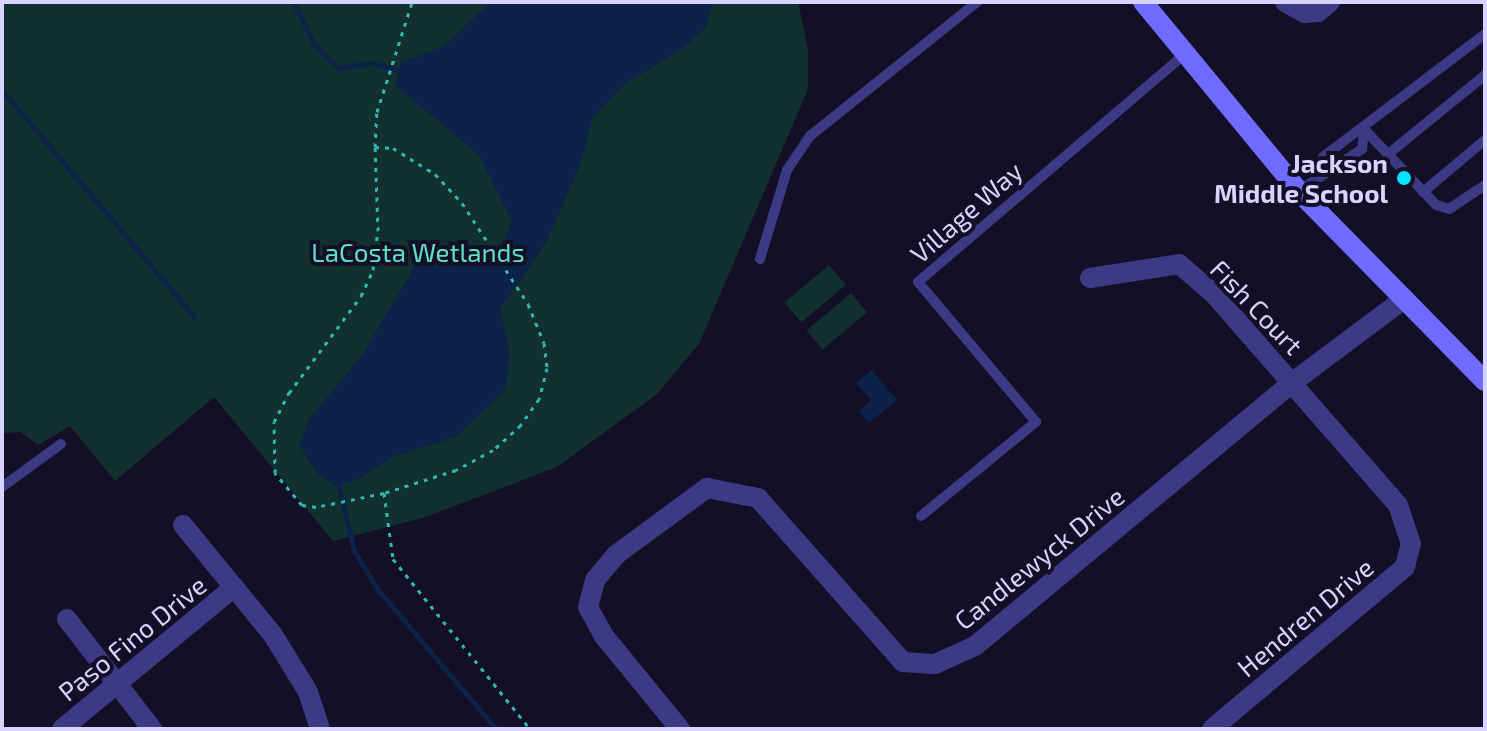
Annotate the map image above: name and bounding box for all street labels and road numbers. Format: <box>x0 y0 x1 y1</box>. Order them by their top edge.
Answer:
street label: Village Way <box>903 155 1029 269</box>
street label: Fish Court <box>1204 253 1310 361</box>
street label: Candlewyck Drive <box>948 480 1130 636</box>
street label: Hendren Drive <box>1231 551 1379 683</box>
street label: Paso Fino Drive <box>52 569 212 707</box>

